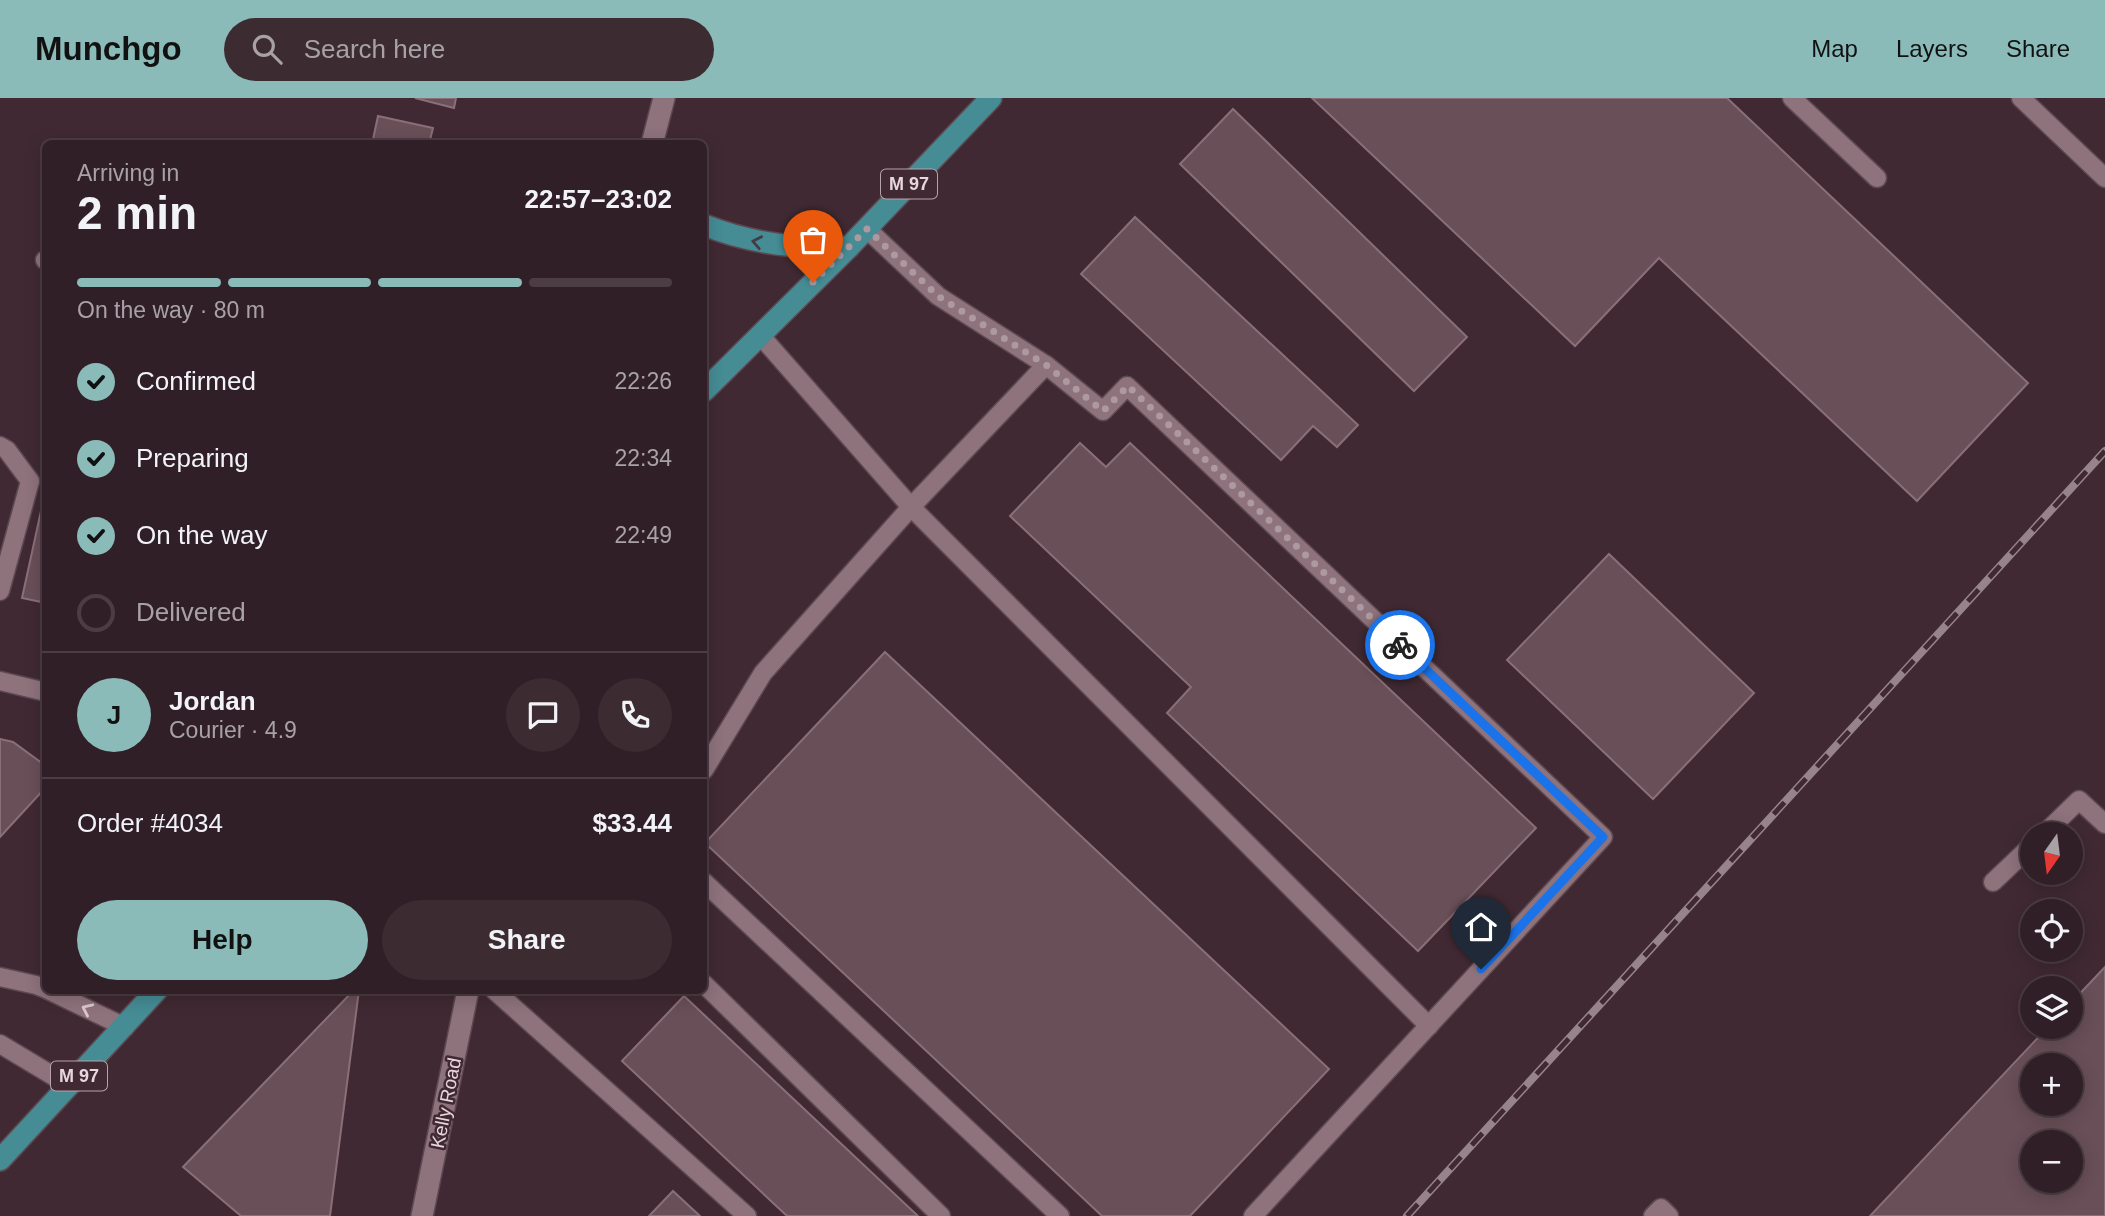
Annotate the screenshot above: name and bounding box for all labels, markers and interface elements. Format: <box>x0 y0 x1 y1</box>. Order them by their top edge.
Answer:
search box <box>224 18 714 81</box>
text: Munchgo <box>35 30 182 67</box>
icon: search <box>248 30 286 68</box>
text: Search here <box>304 34 445 64</box>
text: Map <box>1811 35 1858 62</box>
text: Layers <box>1896 35 1968 62</box>
text: Share <box>2006 35 2070 62</box>
text: Arriving in <box>77 160 179 186</box>
road number: M 97 <box>881 170 937 198</box>
text: 22:57–23:02 <box>525 184 672 214</box>
text: 2 min <box>77 187 197 239</box>
pin <box>783 210 843 282</box>
icon: bag <box>794 221 832 259</box>
one-way arrow <box>751 235 763 250</box>
text: On the way · 80 m <box>77 297 265 323</box>
icon: check <box>77 363 115 401</box>
text: Confirmed <box>136 366 256 396</box>
text: 22:26 <box>614 368 672 394</box>
icon: check <box>77 440 115 478</box>
text: Preparing <box>136 443 249 473</box>
text: 22:34 <box>614 445 672 471</box>
icon: check <box>77 517 115 555</box>
text: On the way <box>136 520 268 550</box>
text: 22:49 <box>614 522 672 548</box>
text: Delivered <box>136 597 246 627</box>
courier <box>1365 610 1435 680</box>
icon: bike <box>1381 626 1419 664</box>
button: chat <box>506 678 580 752</box>
button: phone <box>598 678 672 752</box>
text: Jordan <box>169 686 256 716</box>
text: J <box>107 700 121 730</box>
text: Courier · 4.9 <box>169 717 297 743</box>
text: Order #4034 <box>77 808 223 838</box>
text: $33.44 <box>592 808 672 838</box>
north arrow <box>2020 822 2082 886</box>
map controls <box>2020 822 2083 1193</box>
pin <box>1451 897 1511 969</box>
button: locate <box>2020 899 2083 962</box>
button: Help <box>77 900 368 980</box>
button: Share <box>382 900 672 980</box>
icon: home <box>1462 908 1500 946</box>
button: layers <box>2020 976 2083 1039</box>
one-way arrow <box>82 1003 94 1017</box>
button: + <box>2020 1053 2083 1116</box>
street label: Kelly Road <box>427 1056 465 1150</box>
road number: M 97 <box>51 1062 107 1091</box>
button: − <box>2020 1130 2083 1193</box>

